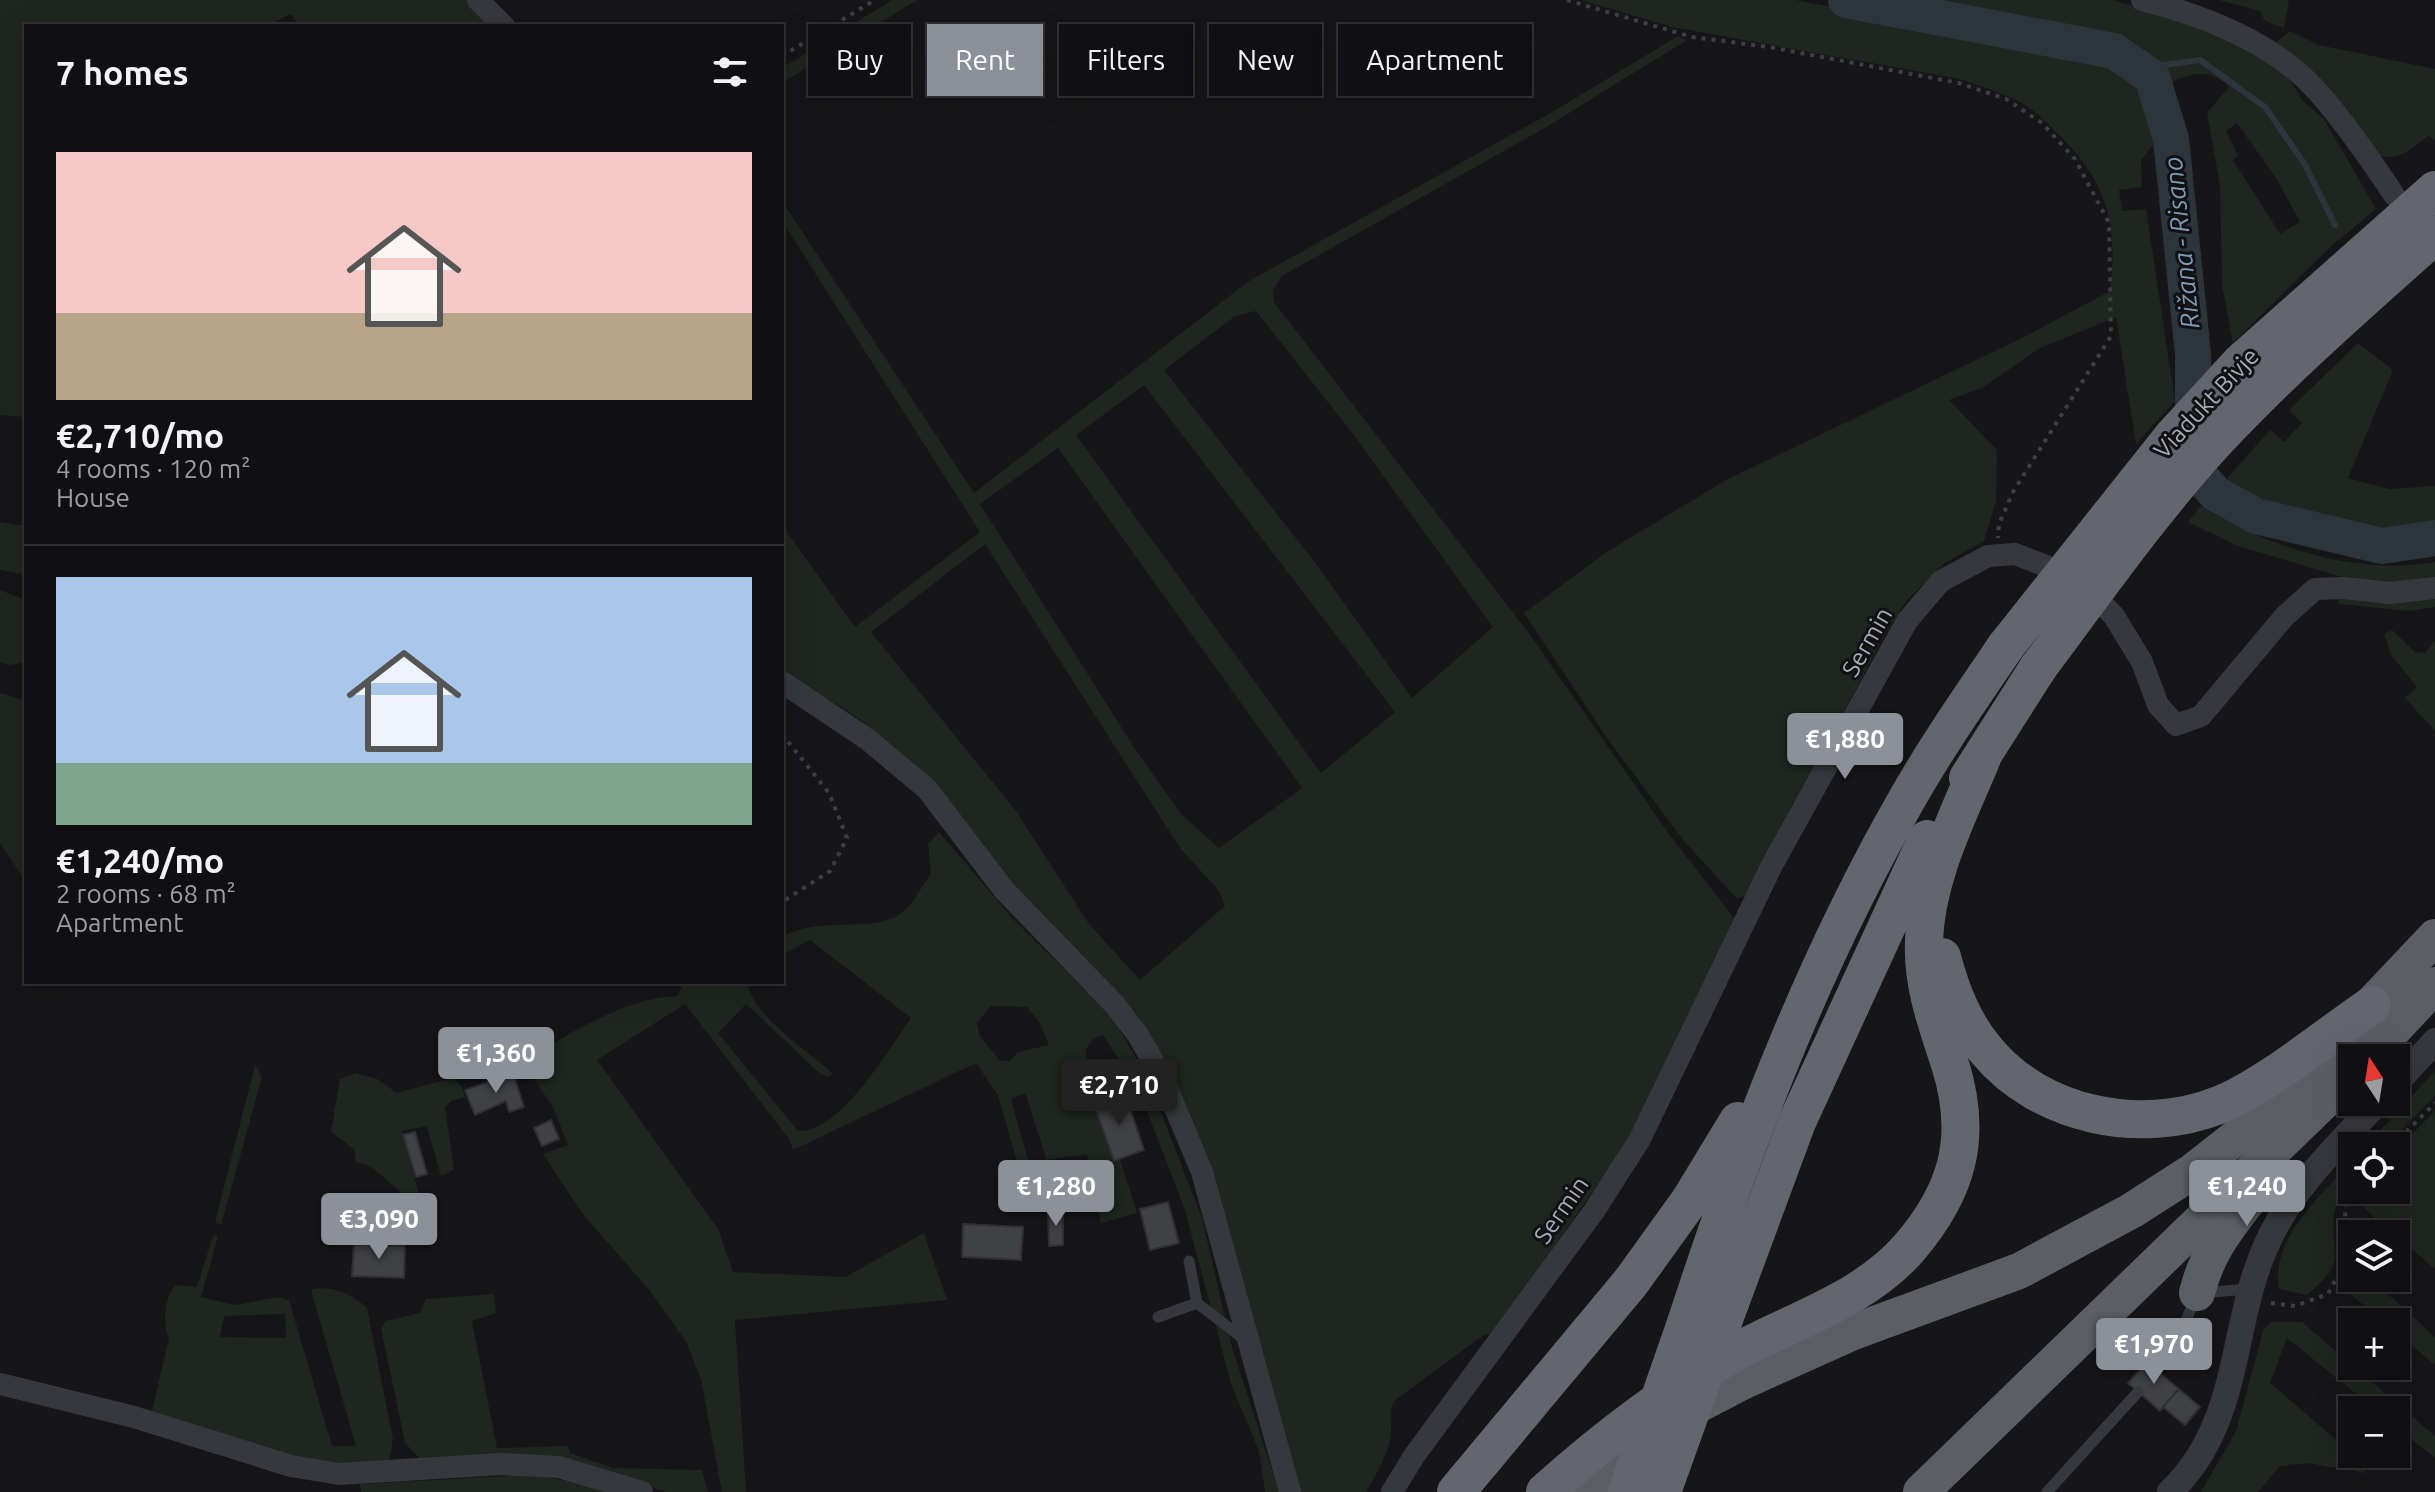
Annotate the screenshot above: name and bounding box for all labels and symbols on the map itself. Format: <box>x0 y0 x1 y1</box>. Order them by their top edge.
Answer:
water label: Rižana - Risano <box>2158 156 2204 330</box>
street label: Viadukt Bivje <box>2148 342 2264 464</box>
street label: Sermin <box>1837 603 1897 681</box>
pin: €1,880 <box>1780 713 1910 781</box>
pin: €1,360 <box>431 1027 561 1095</box>
north arrow <box>2338 1044 2410 1116</box>
pin: €2,710 <box>1054 1059 1184 1127</box>
pin: €1,280 <box>991 1160 1121 1228</box>
pin: €1,240 <box>2182 1160 2312 1228</box>
street label: Sermin <box>1528 1171 1594 1249</box>
pin: €3,090 <box>314 1193 444 1261</box>
pin: €1,970 <box>2089 1318 2219 1386</box>

